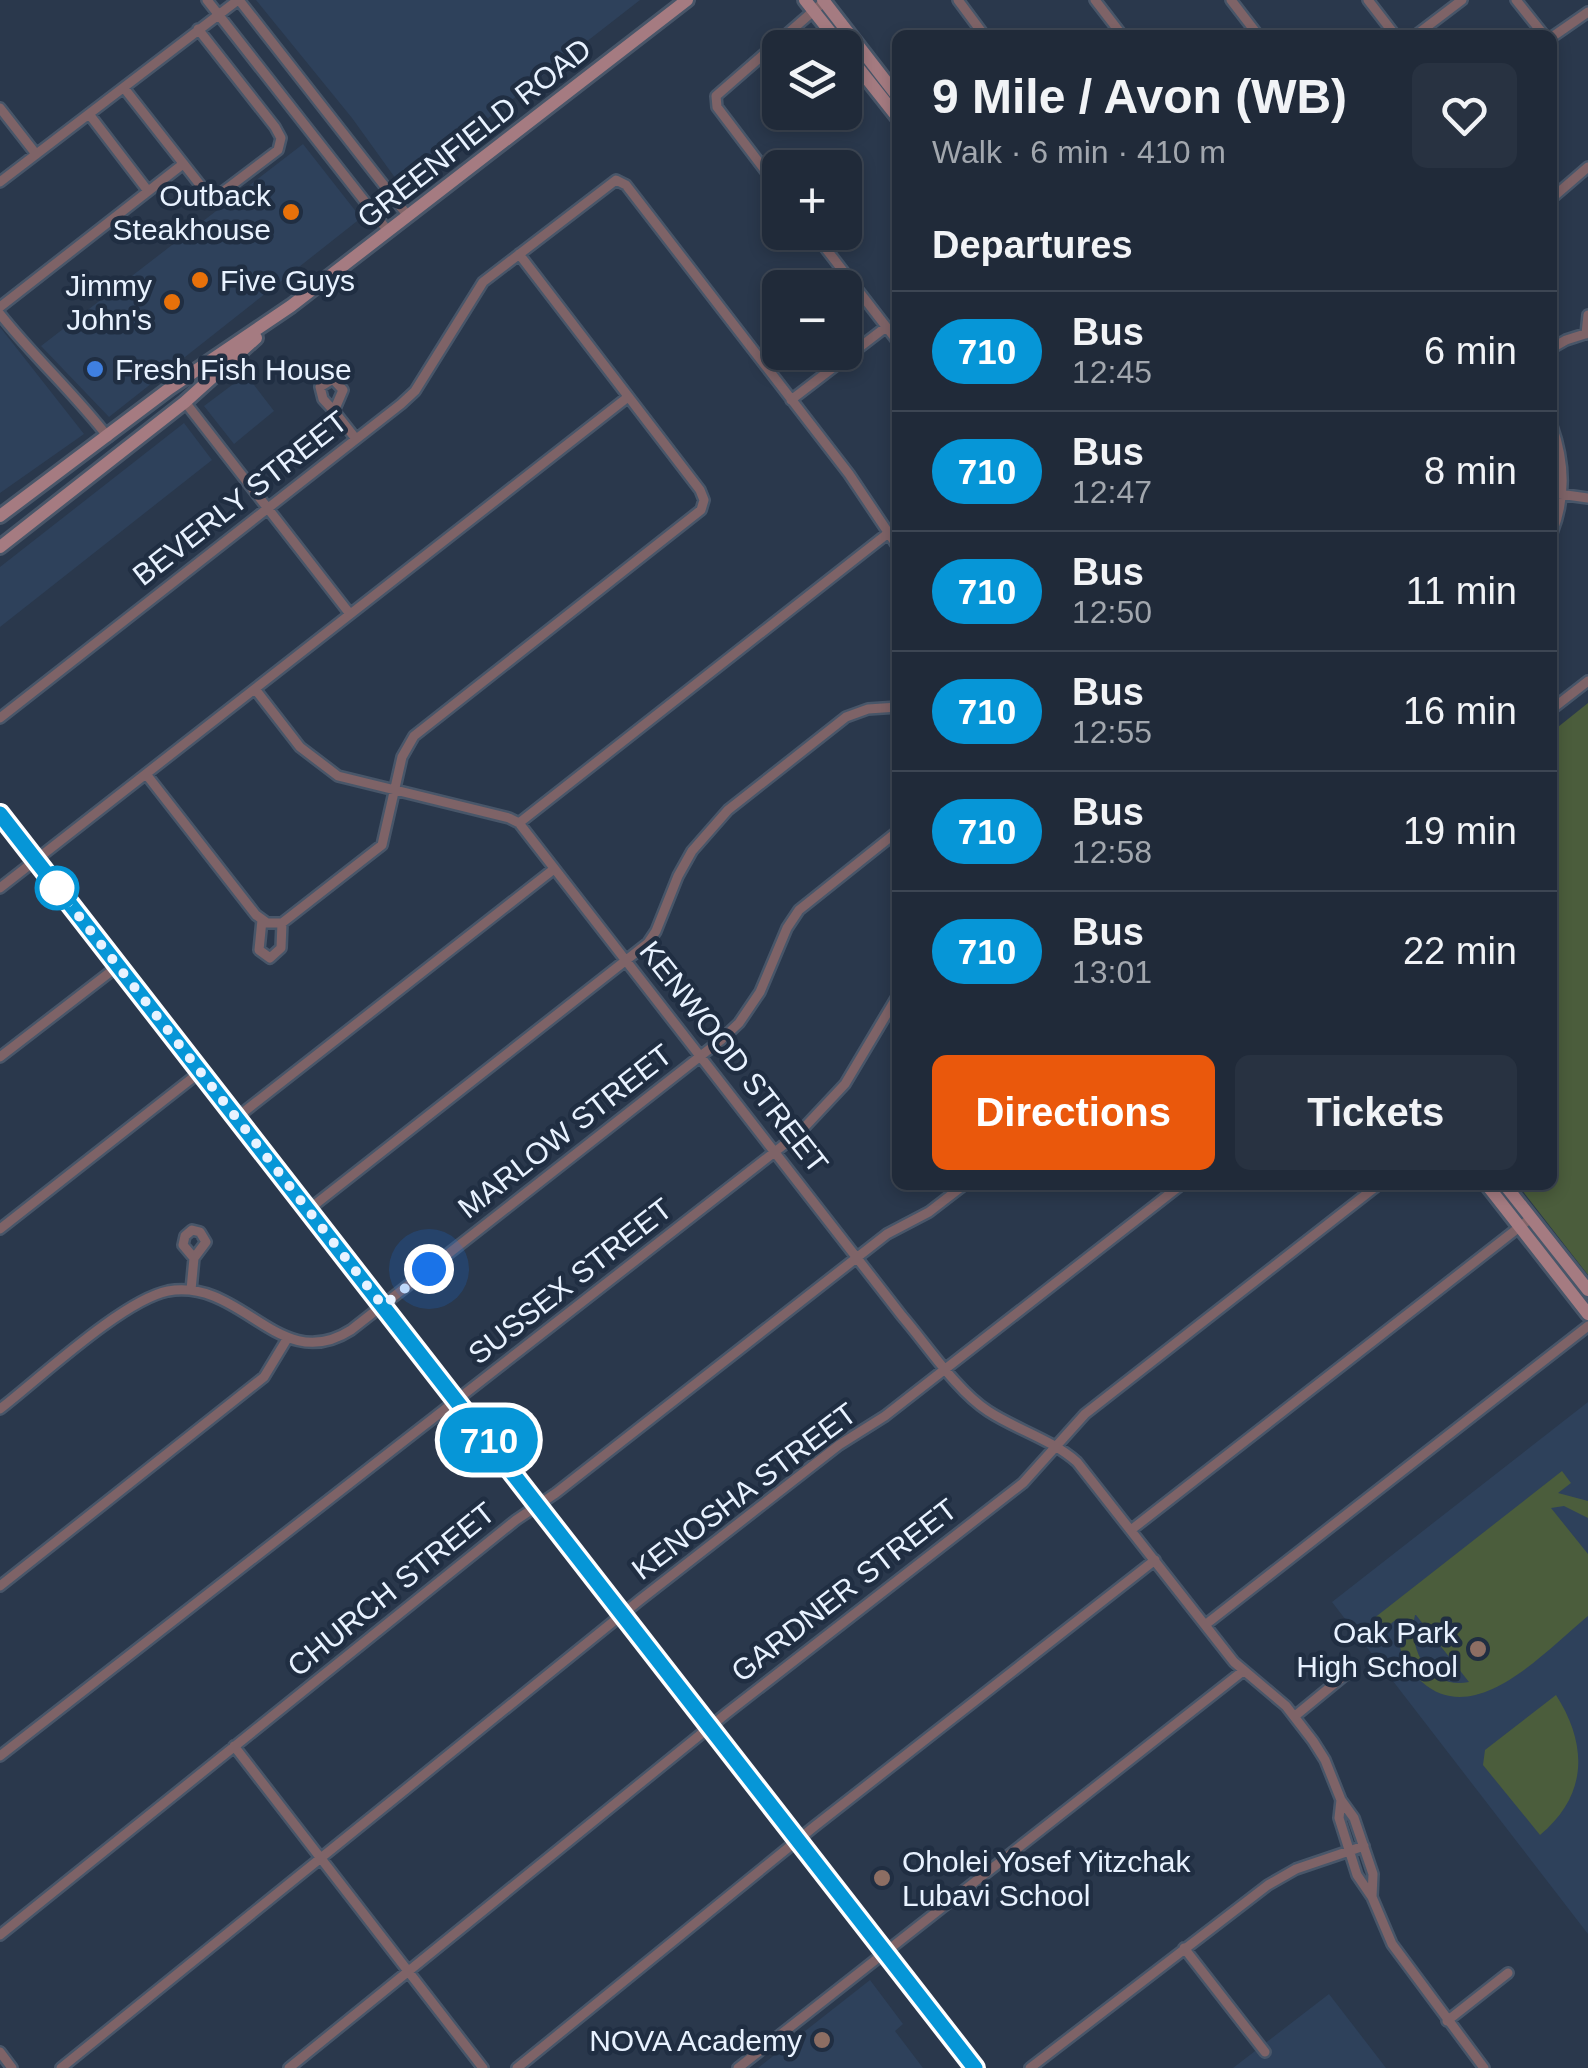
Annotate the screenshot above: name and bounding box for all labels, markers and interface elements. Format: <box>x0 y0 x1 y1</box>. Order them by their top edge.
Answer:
map controls <box>762 30 862 370</box>
button: layers <box>762 30 862 130</box>
street label: GREENFIELD ROAD <box>351 32 597 234</box>
button: heart <box>1412 63 1517 168</box>
text: 9 Mile / Avon (WB) <box>932 70 1347 123</box>
text: Walk · 6 min · 410 m <box>932 134 1226 170</box>
button: + <box>762 150 862 250</box>
place label: Outback Steakhouse <box>113 179 272 246</box>
marker: Outback Steakhouse <box>280 201 302 223</box>
text: Departures <box>932 224 1133 266</box>
place label: Five Guys <box>220 264 355 297</box>
place label: Jimmy John's <box>65 269 152 336</box>
marker: Five Guys <box>189 269 211 291</box>
button: − <box>762 270 862 370</box>
marker: Jimmy John's <box>161 291 183 313</box>
text: Bus <box>1072 311 1144 353</box>
text: 6 min <box>1424 330 1517 372</box>
text: 710 <box>958 332 1016 371</box>
place label: Fresh Fish House <box>115 353 352 386</box>
text: 12:45 <box>1072 354 1152 390</box>
marker: Fresh Fish House <box>84 358 106 380</box>
street label: BEVERLY STREET <box>126 404 354 592</box>
text: Bus <box>1072 431 1144 473</box>
text: 8 min <box>1424 450 1517 492</box>
text: 710 <box>958 452 1016 491</box>
text: 12:47 <box>1072 474 1152 510</box>
text: Bus <box>1072 551 1144 593</box>
text: 11 min <box>1406 570 1517 612</box>
text: 710 <box>958 572 1016 611</box>
text: 12:50 <box>1072 594 1152 630</box>
text: Bus <box>1072 671 1144 713</box>
text: 16 min <box>1403 690 1517 732</box>
text: 710 <box>958 692 1016 731</box>
text: 12:55 <box>1072 714 1152 750</box>
text: Bus <box>1072 791 1144 833</box>
text: 19 min <box>1403 810 1517 852</box>
text: 710 <box>958 812 1016 851</box>
text: 12:58 <box>1072 834 1152 870</box>
unlabelled marker <box>36 867 78 909</box>
text: Bus <box>1072 911 1144 953</box>
text: 22 min <box>1403 930 1517 972</box>
text: 710 <box>958 932 1016 971</box>
street label: KENWOOD STREET <box>633 935 835 1179</box>
text: 13:01 <box>1072 954 1152 990</box>
street label: MARLOW STREET <box>452 1037 678 1225</box>
button: Directions <box>932 1055 1215 1170</box>
button: Tickets <box>1235 1055 1517 1170</box>
street label: SUSSEX STREET <box>462 1192 678 1370</box>
your location <box>404 1244 454 1294</box>
street label: KENOSHA STREET <box>626 1396 862 1586</box>
line badge: 710 <box>432 1408 546 1472</box>
text: 710 <box>460 1421 518 1460</box>
street label: GARDNER STREET <box>725 1492 963 1688</box>
street label: CHURCH STREET <box>281 1495 501 1683</box>
place label: Oak Park High School <box>1296 1616 1459 1683</box>
marker: Oak Park High School <box>1467 1638 1489 1660</box>
place label: Oholei Yosef Yitzchak Lubavi School <box>902 1845 1192 1912</box>
marker: Oholei Yosef Yitzchak Lubavi School <box>871 1867 893 1889</box>
place label: NOVA Academy <box>589 2024 802 2057</box>
marker: NOVA Academy <box>811 2029 833 2051</box>

